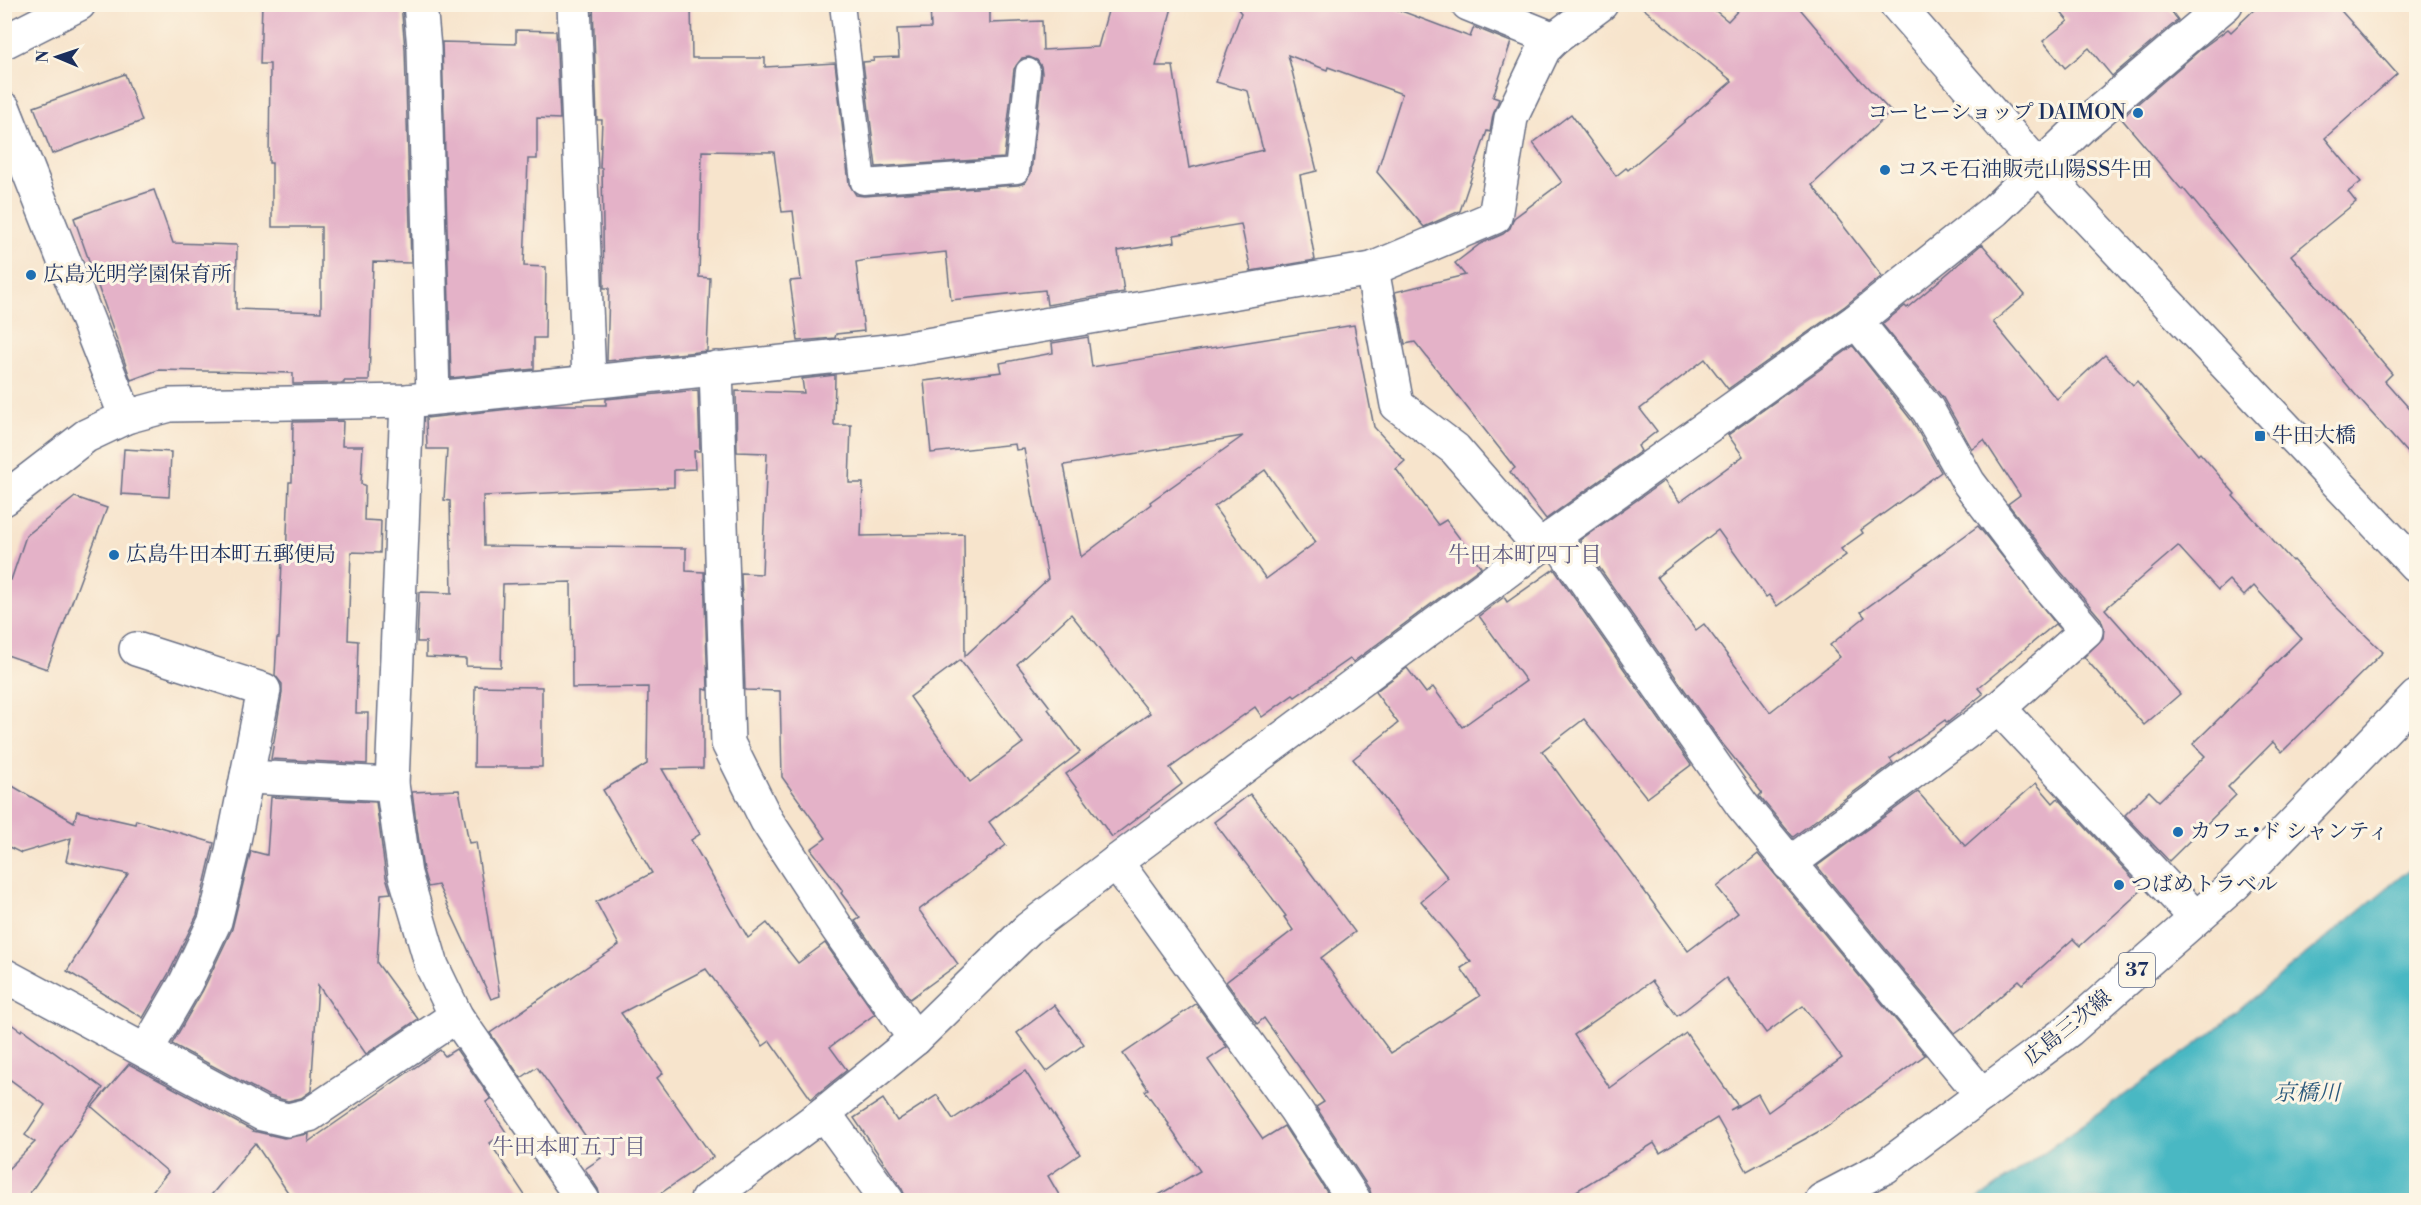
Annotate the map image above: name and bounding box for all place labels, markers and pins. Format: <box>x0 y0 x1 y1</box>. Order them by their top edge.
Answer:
place label: コーヒーショップ DAIMON <box>1867 100 2126 126</box>
marker: コーヒーショップ DAIMON <box>2131 106 2145 120</box>
place label: コスモ石油販売山陽SS牛田 <box>1897 157 2152 183</box>
marker: コスモ石油販売山陽SS牛田 <box>1878 163 1892 177</box>
place label: 広島光明学園保育所 <box>43 262 232 288</box>
marker: 広島光明学園保育所 <box>24 268 38 282</box>
place label: 牛田大橋 <box>2272 423 2356 449</box>
marker: 牛田大橋 <box>2253 429 2267 443</box>
place label: 広島牛田本町五郵便局 <box>126 542 336 568</box>
marker: 広島牛田本町五郵便局 <box>107 548 121 562</box>
place label: カフェ•ド シャンティ <box>2190 819 2389 845</box>
marker: カフェ•ド シャンティ <box>2171 825 2185 839</box>
place label: つばめトラベル <box>2131 872 2278 898</box>
marker: つばめトラベル <box>2112 878 2126 892</box>

